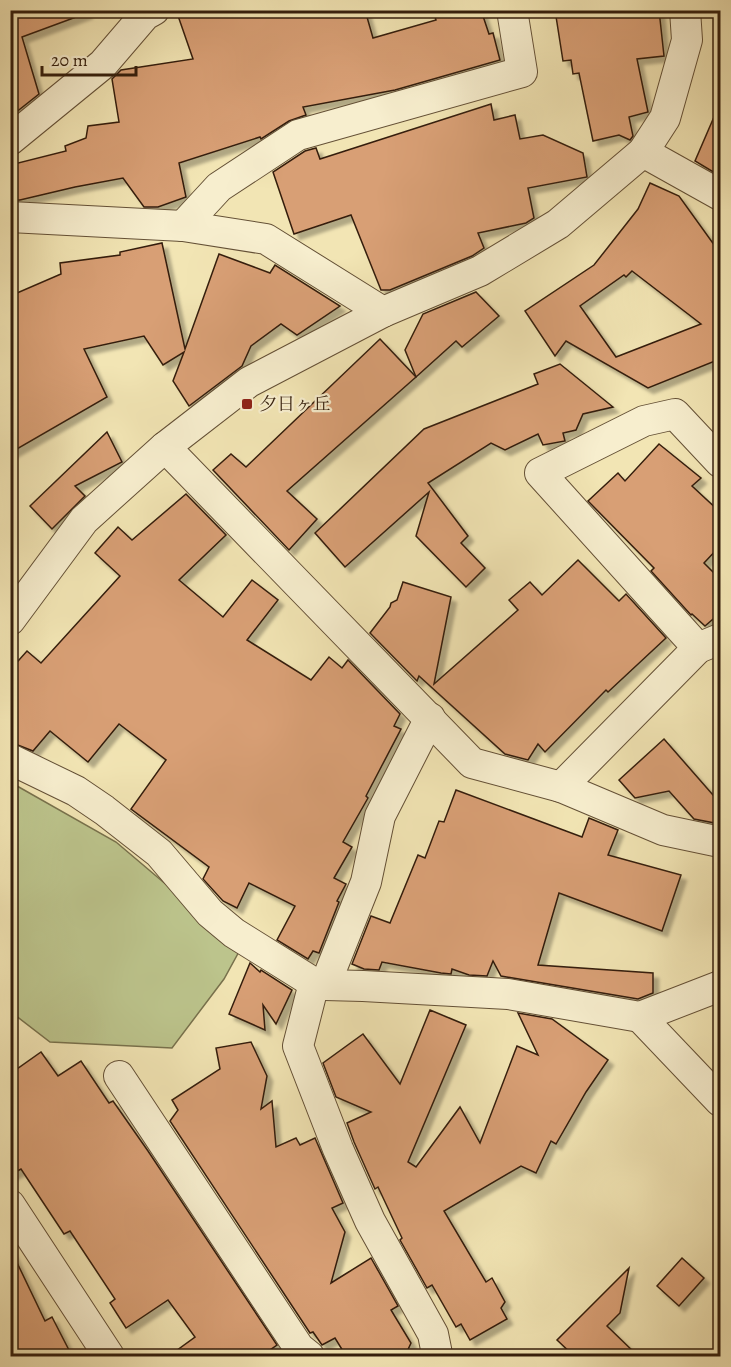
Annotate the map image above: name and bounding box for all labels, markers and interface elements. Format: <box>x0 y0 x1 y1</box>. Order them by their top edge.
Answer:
scale bar <box>42 39 136 77</box>
text: 20 m <box>51 48 88 72</box>
place label: 夕日ヶ丘 <box>259 392 331 416</box>
marker: 夕日ヶ丘 <box>240 397 254 411</box>

